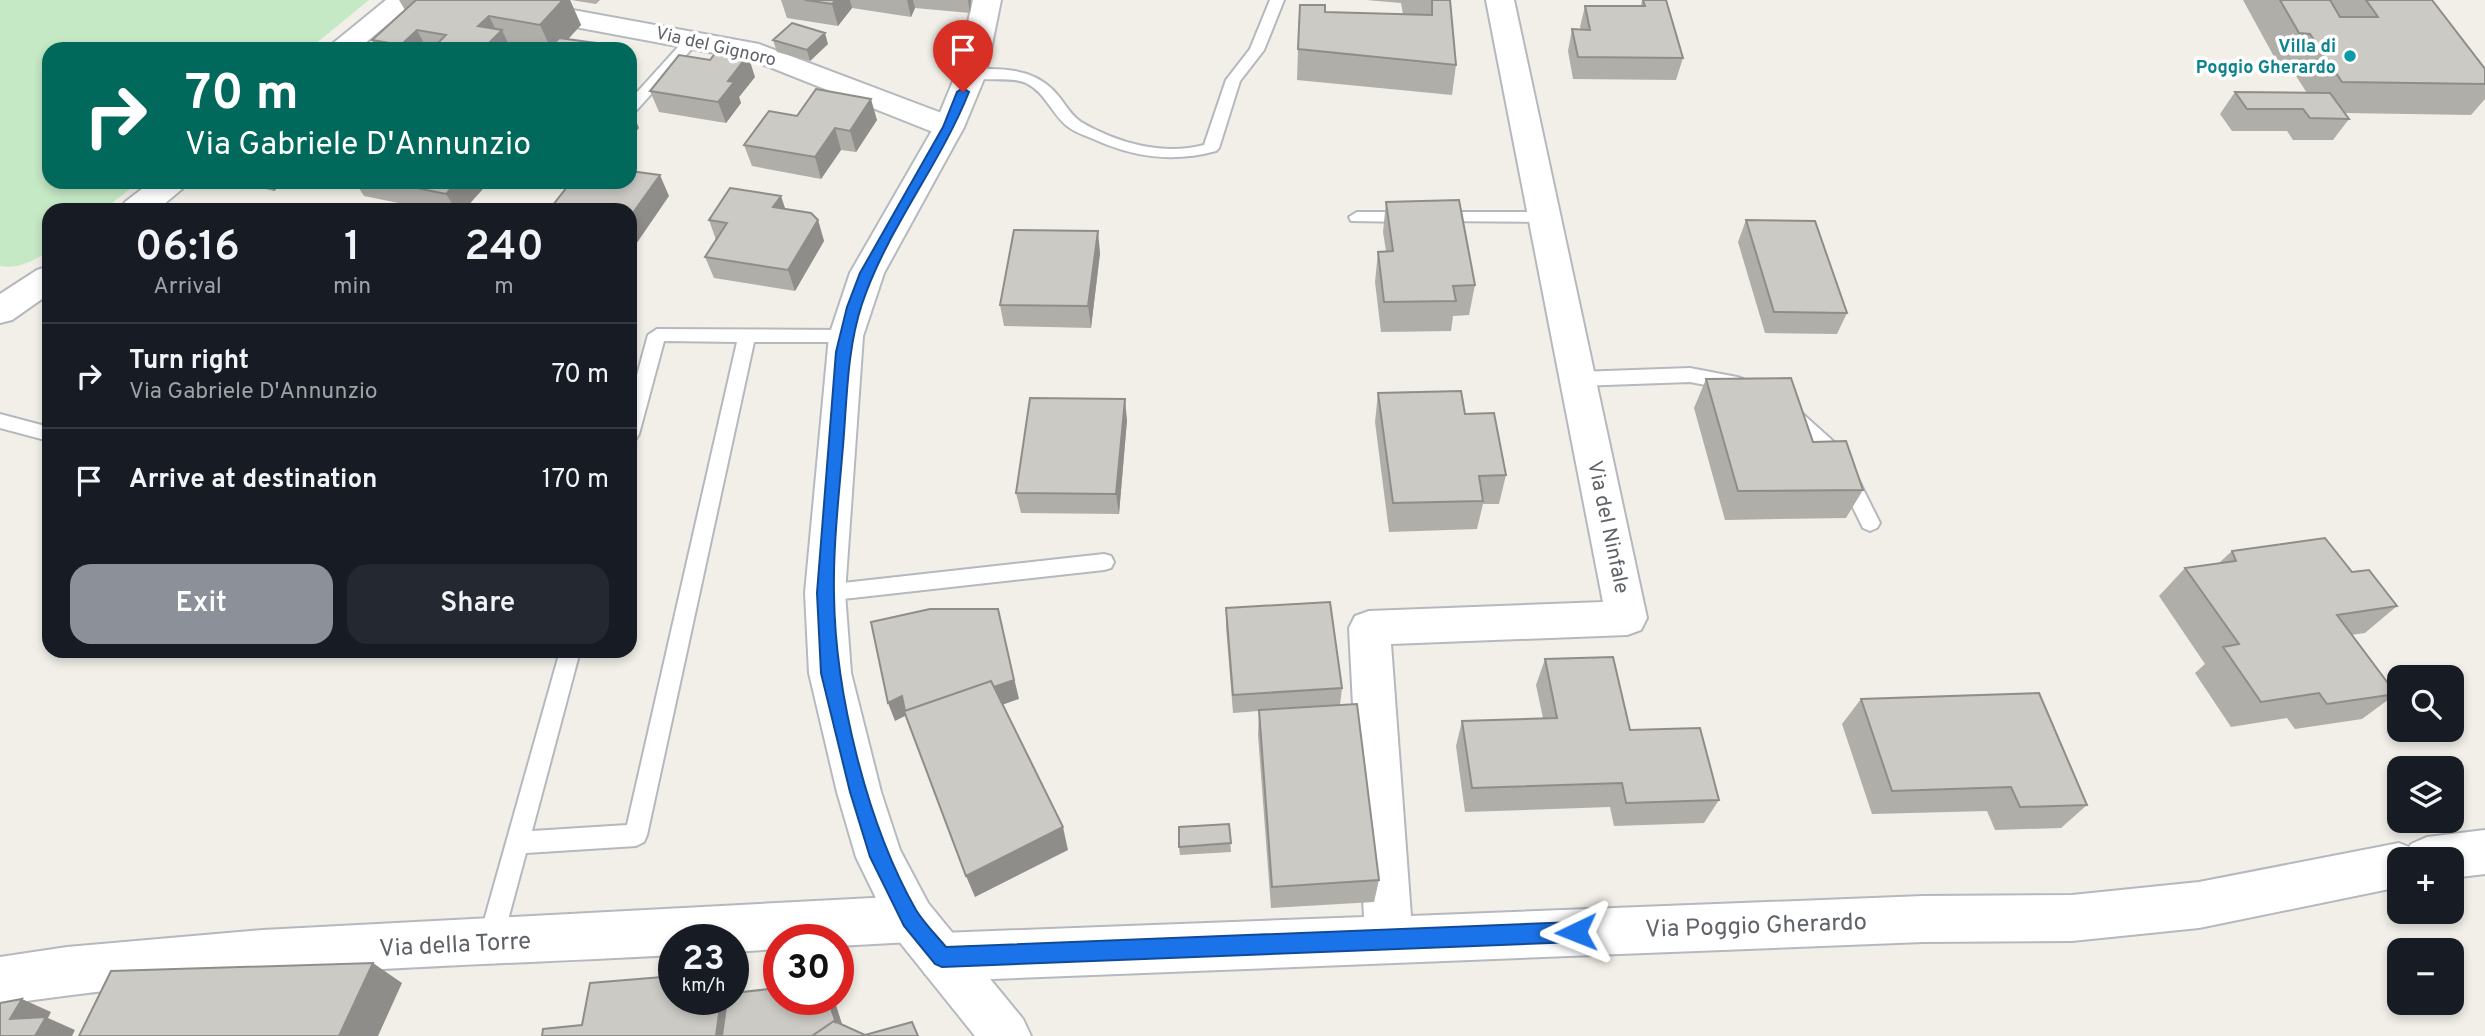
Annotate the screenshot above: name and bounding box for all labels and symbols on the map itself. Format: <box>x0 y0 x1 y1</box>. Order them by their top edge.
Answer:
pin <box>933 20 993 92</box>
street label: Via del Gignoro <box>653 22 778 72</box>
place label: Villa di Poggio Gherardo <box>2196 36 2336 80</box>
marker: Villa di Poggio Gherardo <box>2342 48 2358 64</box>
street label: Via del Ninfale <box>1580 458 1635 596</box>
position arrow <box>1539 895 1613 969</box>
street label: Via Poggio Gherardo <box>1645 908 1868 946</box>
speed limit sign: 30 <box>763 924 854 1015</box>
street label: Via della Torre <box>378 927 532 965</box>

